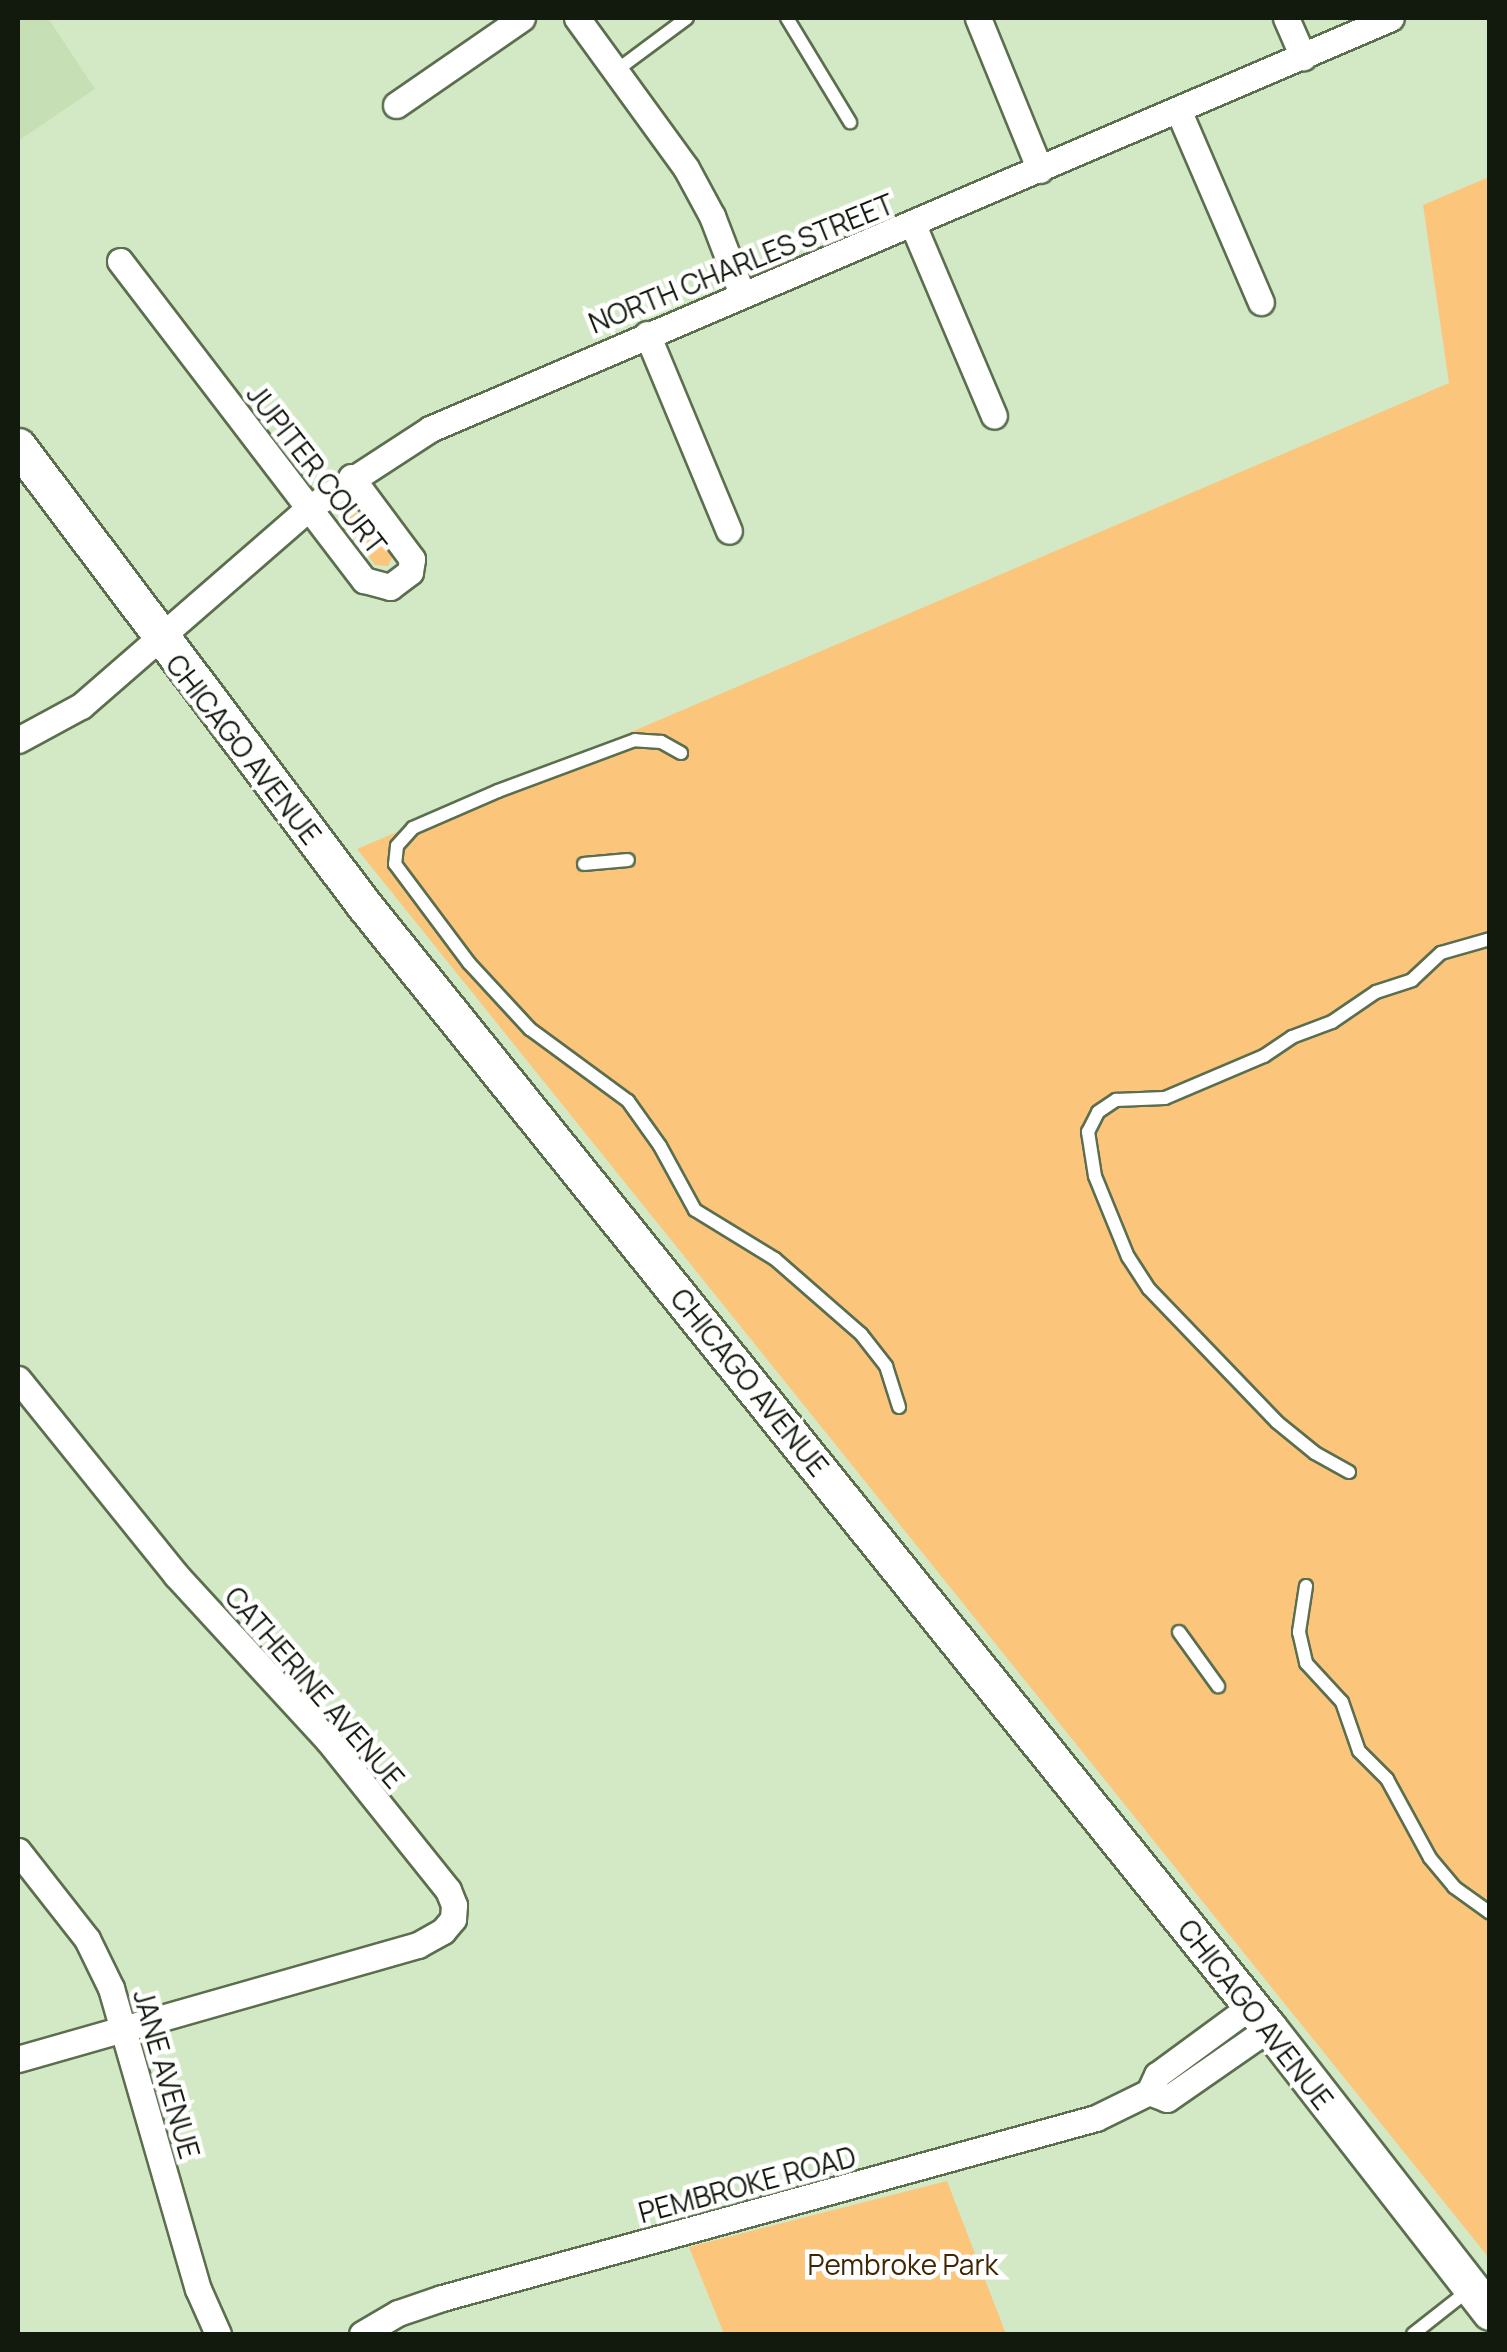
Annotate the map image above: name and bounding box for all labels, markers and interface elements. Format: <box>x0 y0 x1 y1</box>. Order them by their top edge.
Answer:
street label: NORTH CHARLES STREET <box>584 186 898 340</box>
street label: JUPITER COURT <box>240 377 394 561</box>
street label: CHICAGO AVENUE <box>160 647 328 851</box>
street label: CHICAGO AVENUE <box>664 1282 836 1482</box>
street label: CATHERINE AVENUE <box>218 1579 412 1795</box>
street label: CHICAGO AVENUE <box>1172 1912 1340 2116</box>
street label: JANE AVENUE <box>127 1986 207 2162</box>
street label: PEMBROKE ROAD <box>635 2139 859 2229</box>
park label: Pembroke Park <box>808 2247 998 2281</box>

